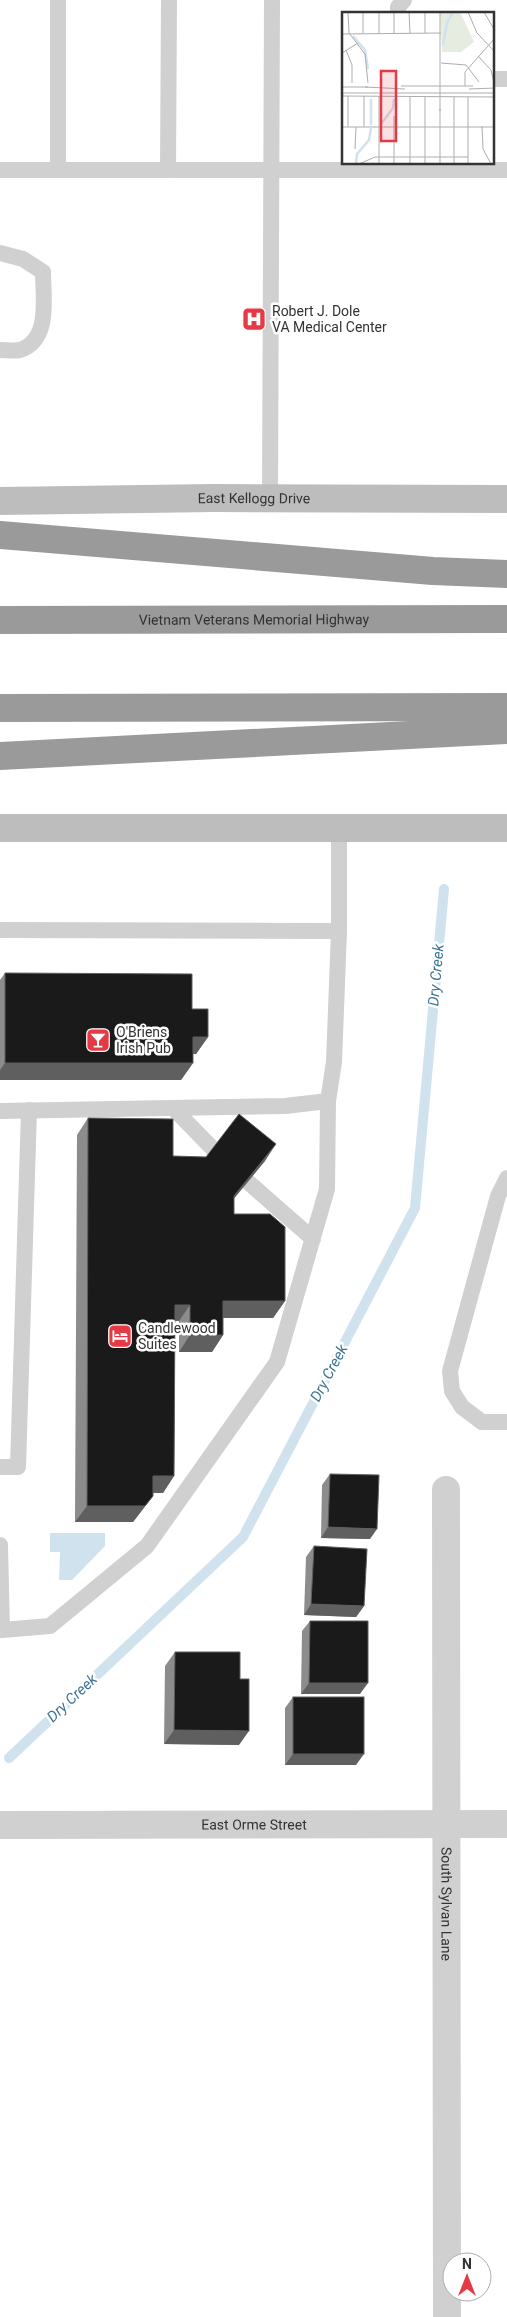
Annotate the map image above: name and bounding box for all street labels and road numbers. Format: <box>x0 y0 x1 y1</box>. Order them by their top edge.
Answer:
street label: East Kellogg Drive <box>198 490 310 506</box>
street label: Vietnam Veterans Memorial Highway <box>139 611 370 628</box>
street label: East Orme Street <box>201 1816 307 1833</box>
street label: South Sylvan Lane <box>438 1847 455 1961</box>

